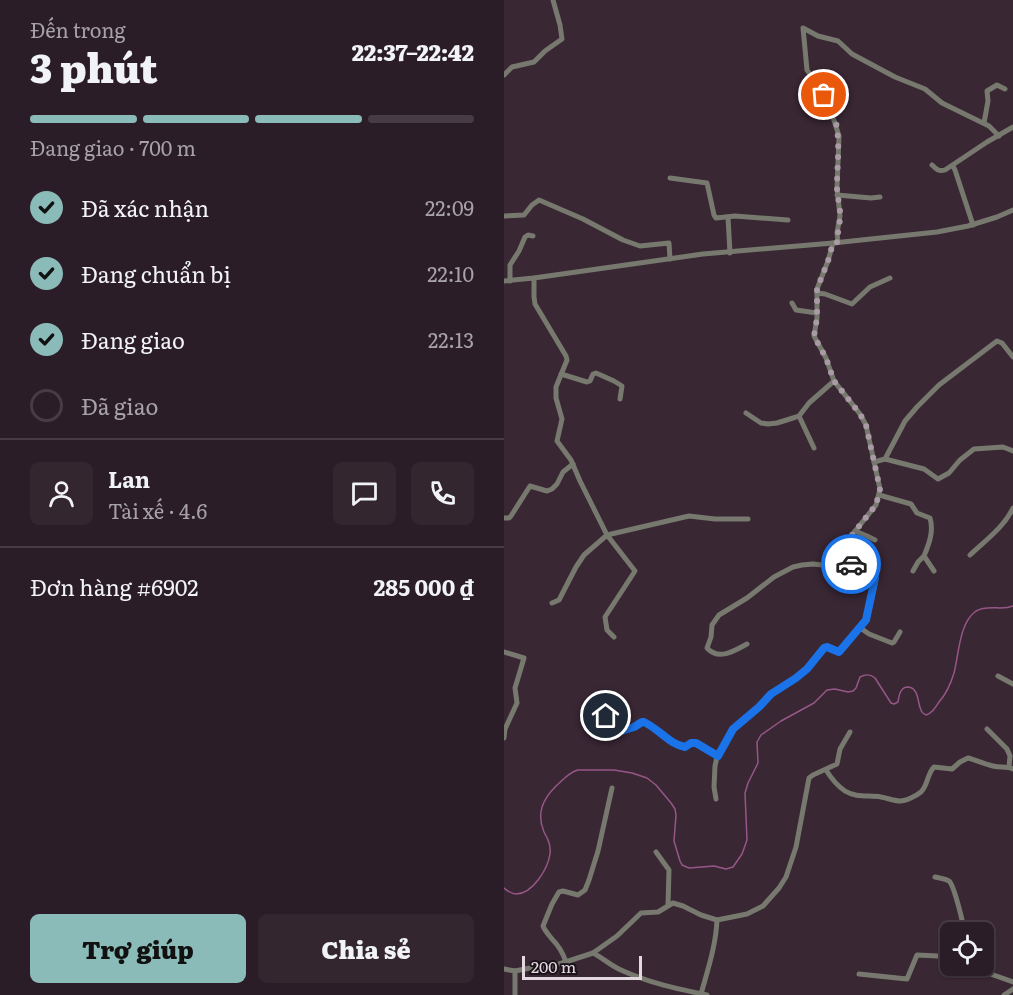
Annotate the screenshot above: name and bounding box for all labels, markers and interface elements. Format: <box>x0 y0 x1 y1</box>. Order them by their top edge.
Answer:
text: Đến trong <box>30 14 126 44</box>
text: 22:37–22:42 <box>352 35 474 68</box>
text: 3 phút <box>30 37 158 95</box>
pin <box>798 69 849 120</box>
icon: bag <box>807 78 840 111</box>
text: Đang giao · 700 m <box>30 132 196 162</box>
icon: check <box>30 191 63 224</box>
text: Đã xác nhận <box>81 191 209 224</box>
text: 22:09 <box>425 192 474 222</box>
icon: check <box>30 257 63 290</box>
text: Đang chuẩn bị <box>81 257 231 290</box>
text: 22:10 <box>427 258 474 288</box>
icon: check <box>30 323 63 356</box>
text: Đang giao <box>81 323 185 356</box>
text: 22:13 <box>428 324 474 354</box>
text: Đã giao <box>81 389 158 422</box>
button: person <box>30 462 93 525</box>
text: Lan <box>108 462 150 495</box>
button: chat <box>333 462 396 525</box>
button: phone <box>411 462 474 525</box>
text: Tài xế · 4.6 <box>108 495 207 525</box>
courier <box>821 534 881 594</box>
icon: car <box>835 548 868 581</box>
text: Đơn hàng #6902 <box>30 570 198 603</box>
text: 285 000 ₫ <box>373 570 474 603</box>
pin <box>580 690 631 741</box>
icon: home <box>589 699 622 732</box>
button: Trợ giúp <box>30 914 246 983</box>
button: Chia sẻ <box>258 914 474 983</box>
map controls <box>940 922 994 976</box>
button: locate <box>940 922 994 976</box>
scale bar <box>522 953 642 980</box>
text: 200 m <box>531 954 576 978</box>

